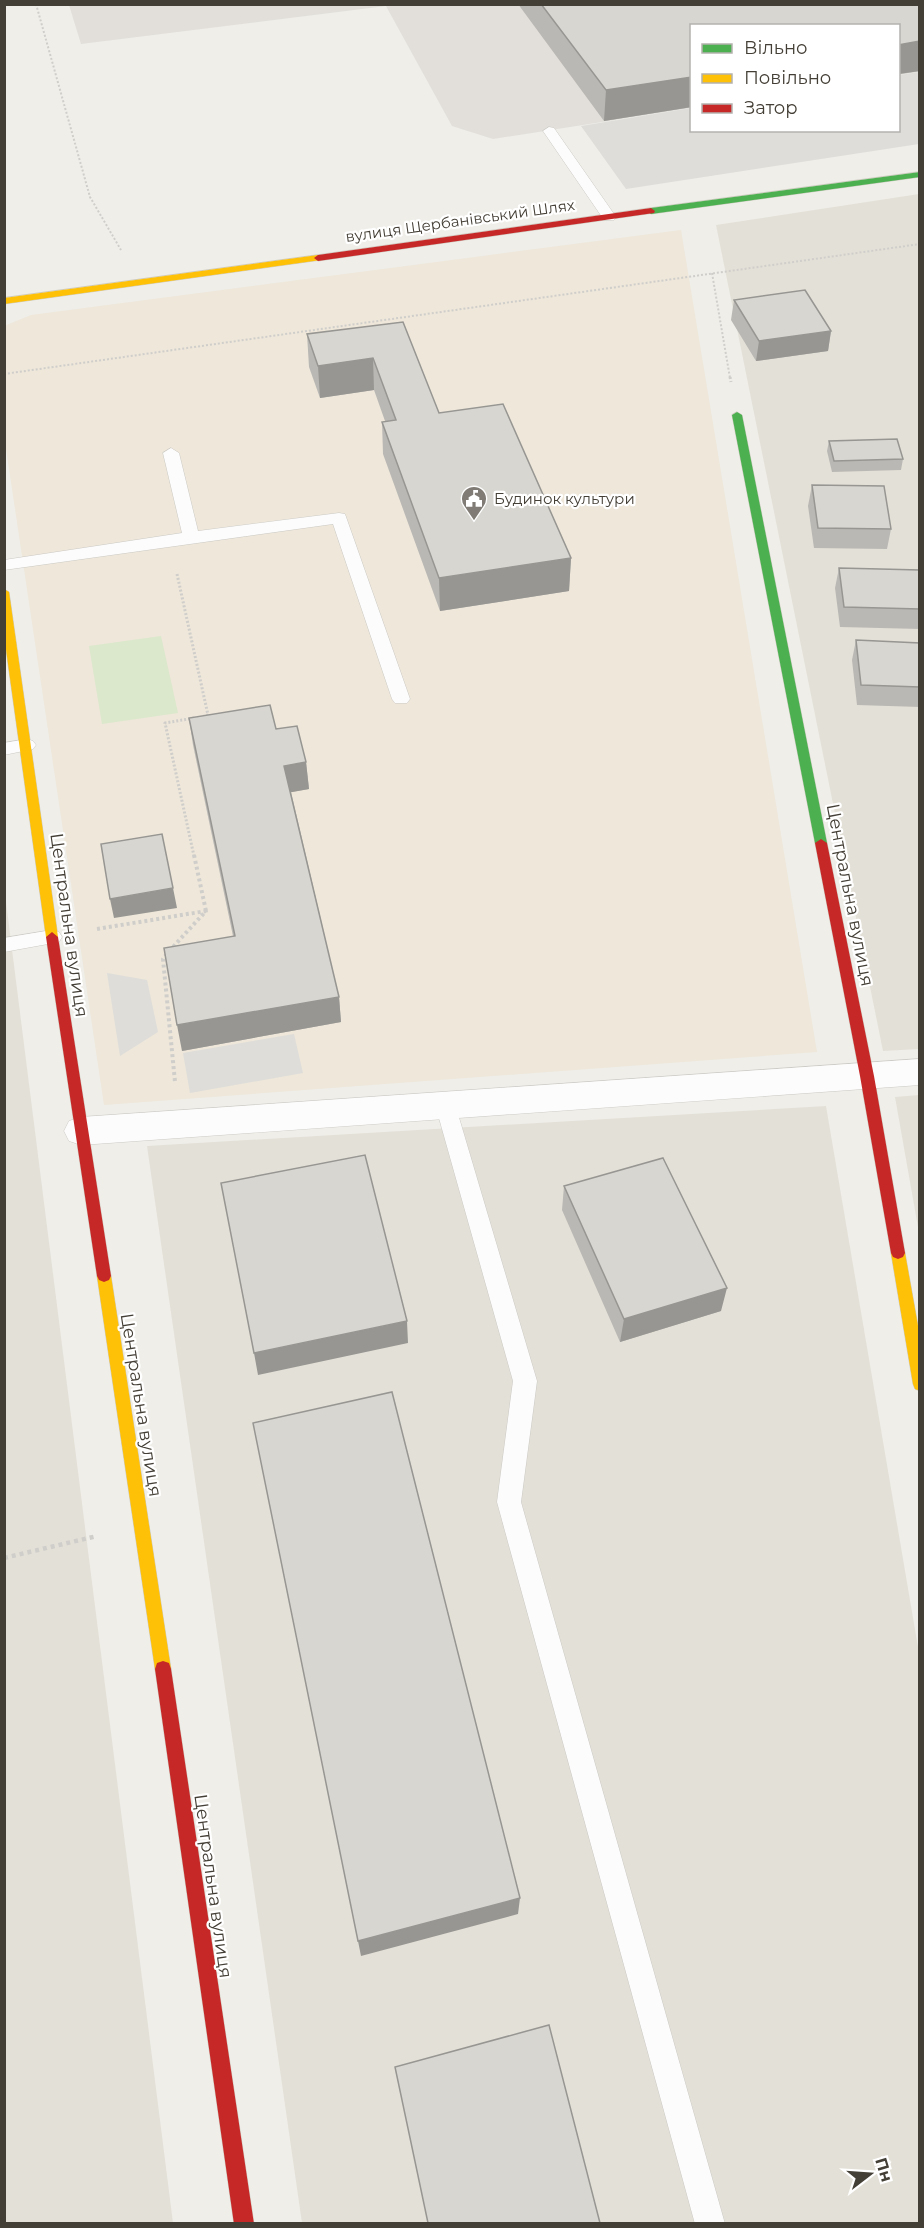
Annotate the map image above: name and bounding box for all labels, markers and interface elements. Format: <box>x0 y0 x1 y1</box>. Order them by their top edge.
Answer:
legend <box>690 24 900 132</box>
text: Вільно <box>744 37 808 59</box>
text: Повільно <box>744 67 831 89</box>
text: Затор <box>744 97 798 119</box>
street label: вулиця Щербанівський Шлях <box>344 195 576 246</box>
public building icon: Будинок культури <box>459 484 489 522</box>
place label: Будинок культури <box>494 489 635 508</box>
street label: Центральна вулиця <box>821 802 879 988</box>
street label: Центральна вулиця <box>45 832 93 1018</box>
street label: Центральна вулиця <box>116 1312 166 1498</box>
street label: Центральна вулиця <box>189 1793 237 1979</box>
north arrow <box>840 2144 900 2204</box>
text: Пн <box>871 2155 896 2184</box>

